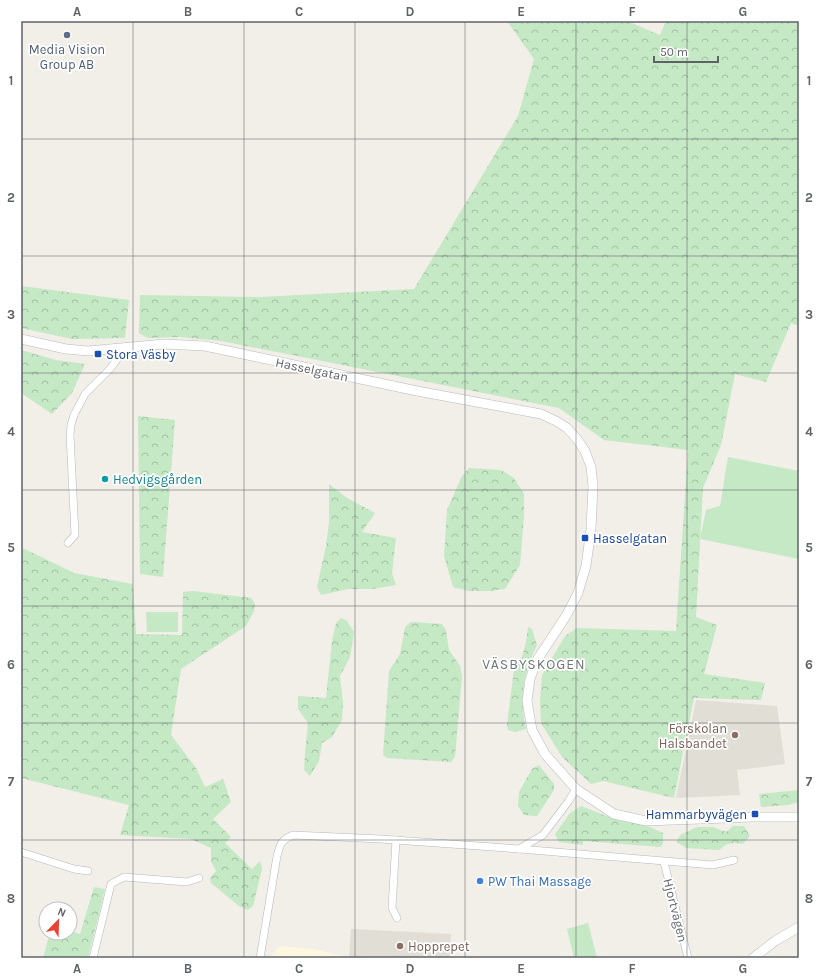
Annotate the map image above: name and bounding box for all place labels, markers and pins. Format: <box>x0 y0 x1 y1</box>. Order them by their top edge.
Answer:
marker: Media Vision Group AB <box>62 30 72 40</box>
place label: Media Vision Group AB <box>29 42 105 72</box>
place label: Stora Väsby <box>106 347 175 362</box>
marker: Stora Väsby <box>93 349 103 359</box>
place label: Hedvigsgården <box>113 472 202 487</box>
marker: Hedvigsgården <box>100 474 110 484</box>
place label: Hasselgatan <box>593 531 667 546</box>
marker: Hasselgatan <box>580 533 590 543</box>
place label: Förskolan Halsbandet <box>659 721 727 751</box>
marker: Förskolan Halsbandet <box>730 730 740 740</box>
place label: Hammarbyvägen <box>646 807 747 822</box>
marker: Hammarbyvägen <box>750 809 760 819</box>
place label: PW Thai Massage <box>488 874 592 889</box>
marker: PW Thai Massage <box>475 876 485 886</box>
place label: Hopprepet <box>408 939 470 954</box>
marker: Hopprepet <box>395 941 405 951</box>

